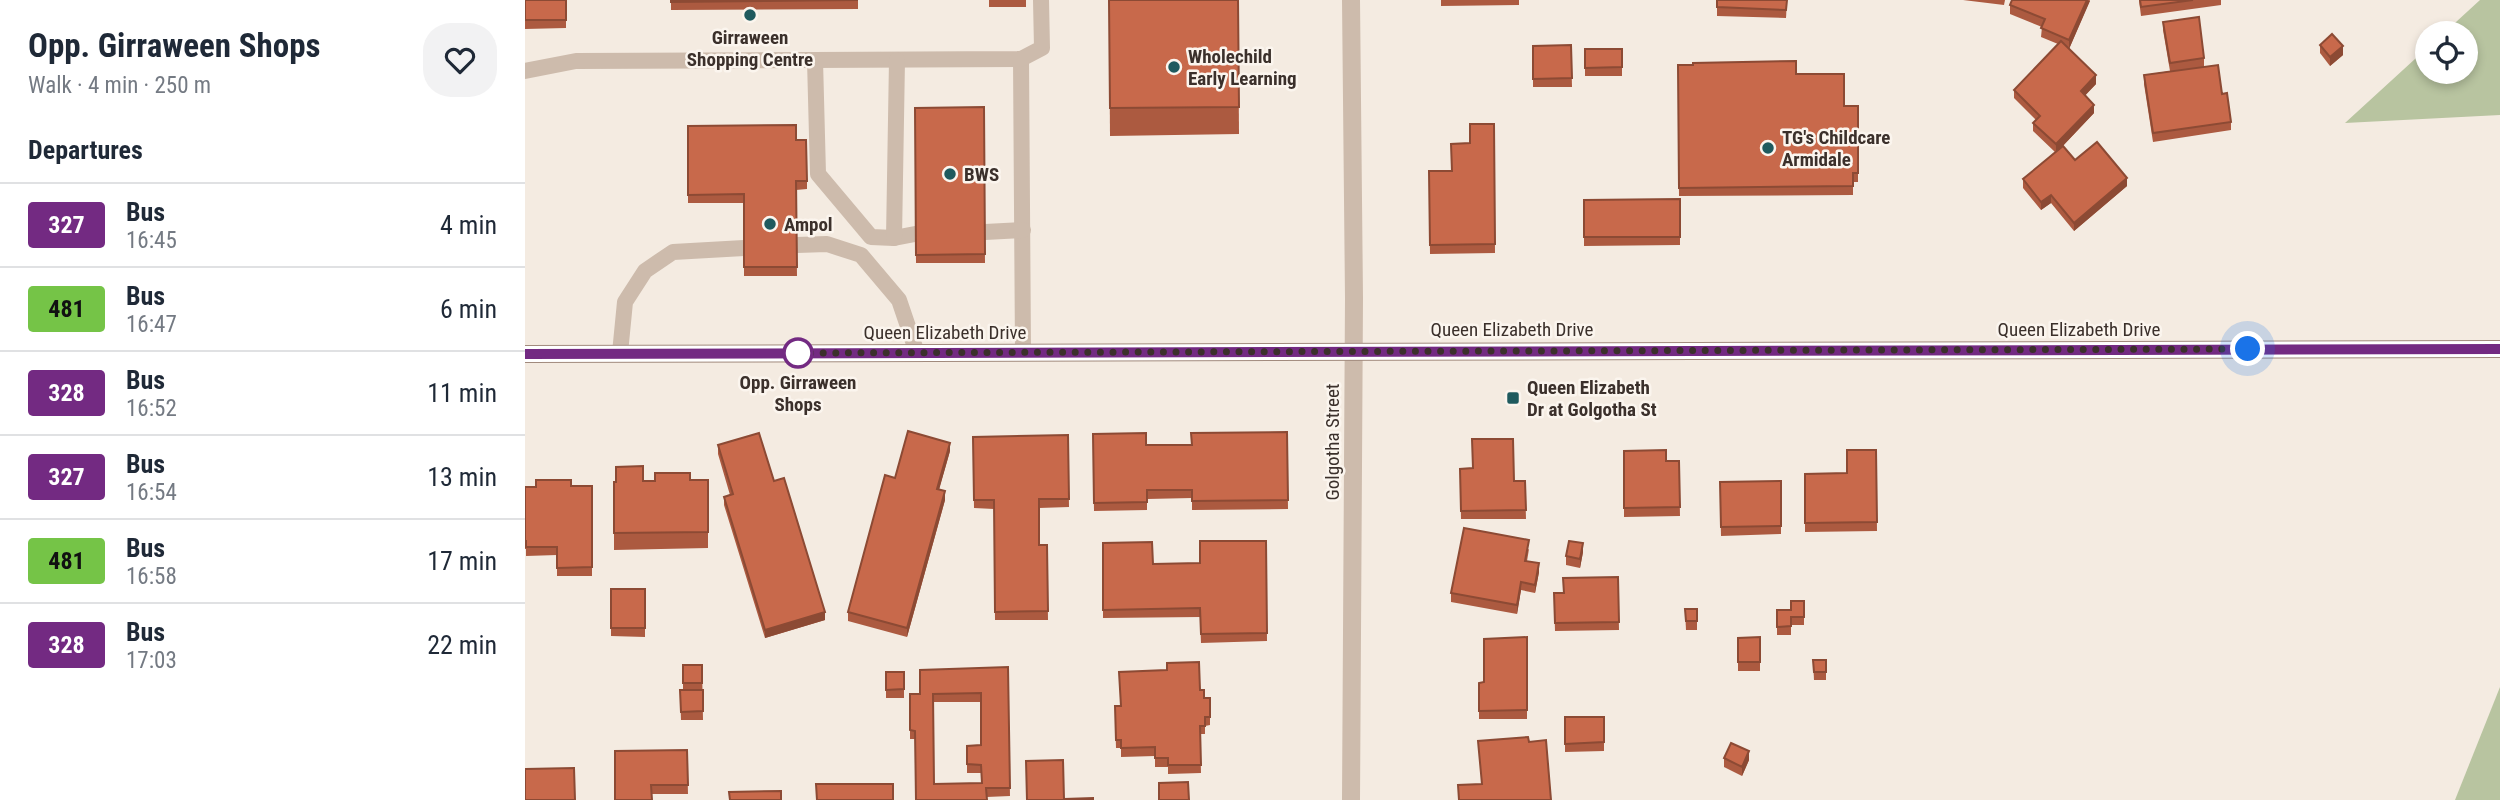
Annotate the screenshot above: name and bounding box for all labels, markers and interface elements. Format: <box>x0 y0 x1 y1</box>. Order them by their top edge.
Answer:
marker: Girraween Shopping Centre <box>742 7 758 23</box>
map controls <box>2415 21 2478 84</box>
button: locate <box>2415 21 2478 84</box>
button: heart <box>423 23 497 97</box>
text: Opp. Girraween Shops <box>28 26 320 65</box>
place label: Girraween Shopping Centre <box>687 26 813 71</box>
place label: Wholechild Early Learning <box>1188 45 1297 90</box>
marker: Wholechild Early Learning <box>1166 59 1182 75</box>
text: Walk · 4 min · 250 m <box>28 72 211 99</box>
place label: TG's Childcare Armidale <box>1782 126 1890 171</box>
text: Departures <box>28 135 143 165</box>
marker: TG's Childcare Armidale <box>1760 140 1776 156</box>
place label: BWS <box>964 163 999 186</box>
marker: BWS <box>942 166 958 182</box>
text: Bus <box>126 197 165 227</box>
text: 4 min <box>440 210 497 240</box>
text: 327 <box>48 211 85 239</box>
place label: Ampol <box>784 213 833 236</box>
marker: Ampol <box>762 216 778 232</box>
text: 16:45 <box>126 227 177 254</box>
text: Bus <box>126 281 165 311</box>
text: 6 min <box>440 294 497 324</box>
text: 481 <box>48 295 85 323</box>
text: 16:47 <box>126 311 177 338</box>
street label: Queen Elizabeth Drive <box>1431 318 1594 341</box>
street label: Queen Elizabeth Drive <box>1998 318 2161 341</box>
street label: Queen Elizabeth Drive <box>864 321 1027 344</box>
your location <box>2230 331 2265 366</box>
marker: Opp. Girraween Shops <box>783 338 813 368</box>
text: Bus <box>126 365 165 395</box>
place label: Opp. Girraween Shops <box>740 371 856 416</box>
place label: Queen Elizabeth Dr at Golgotha St <box>1527 376 1657 421</box>
text: 11 min <box>427 378 497 408</box>
text: 328 <box>48 379 85 407</box>
street label: Golgotha Street <box>1321 384 1344 500</box>
marker: Queen Elizabeth Dr at Golgotha St <box>1505 390 1521 406</box>
text: 16:52 <box>126 395 177 422</box>
text: Bus <box>126 449 165 479</box>
text: 13 min <box>427 462 497 492</box>
text: 327 <box>48 463 85 491</box>
text: 16:54 <box>126 479 177 506</box>
text: Bus <box>126 533 165 563</box>
text: 17 min <box>427 546 497 576</box>
text: 481 <box>48 547 85 575</box>
text: 16:58 <box>126 563 177 590</box>
text: Bus <box>126 617 165 647</box>
text: 22 min <box>427 630 497 660</box>
text: 328 <box>48 631 85 659</box>
text: 17:03 <box>126 647 177 674</box>

